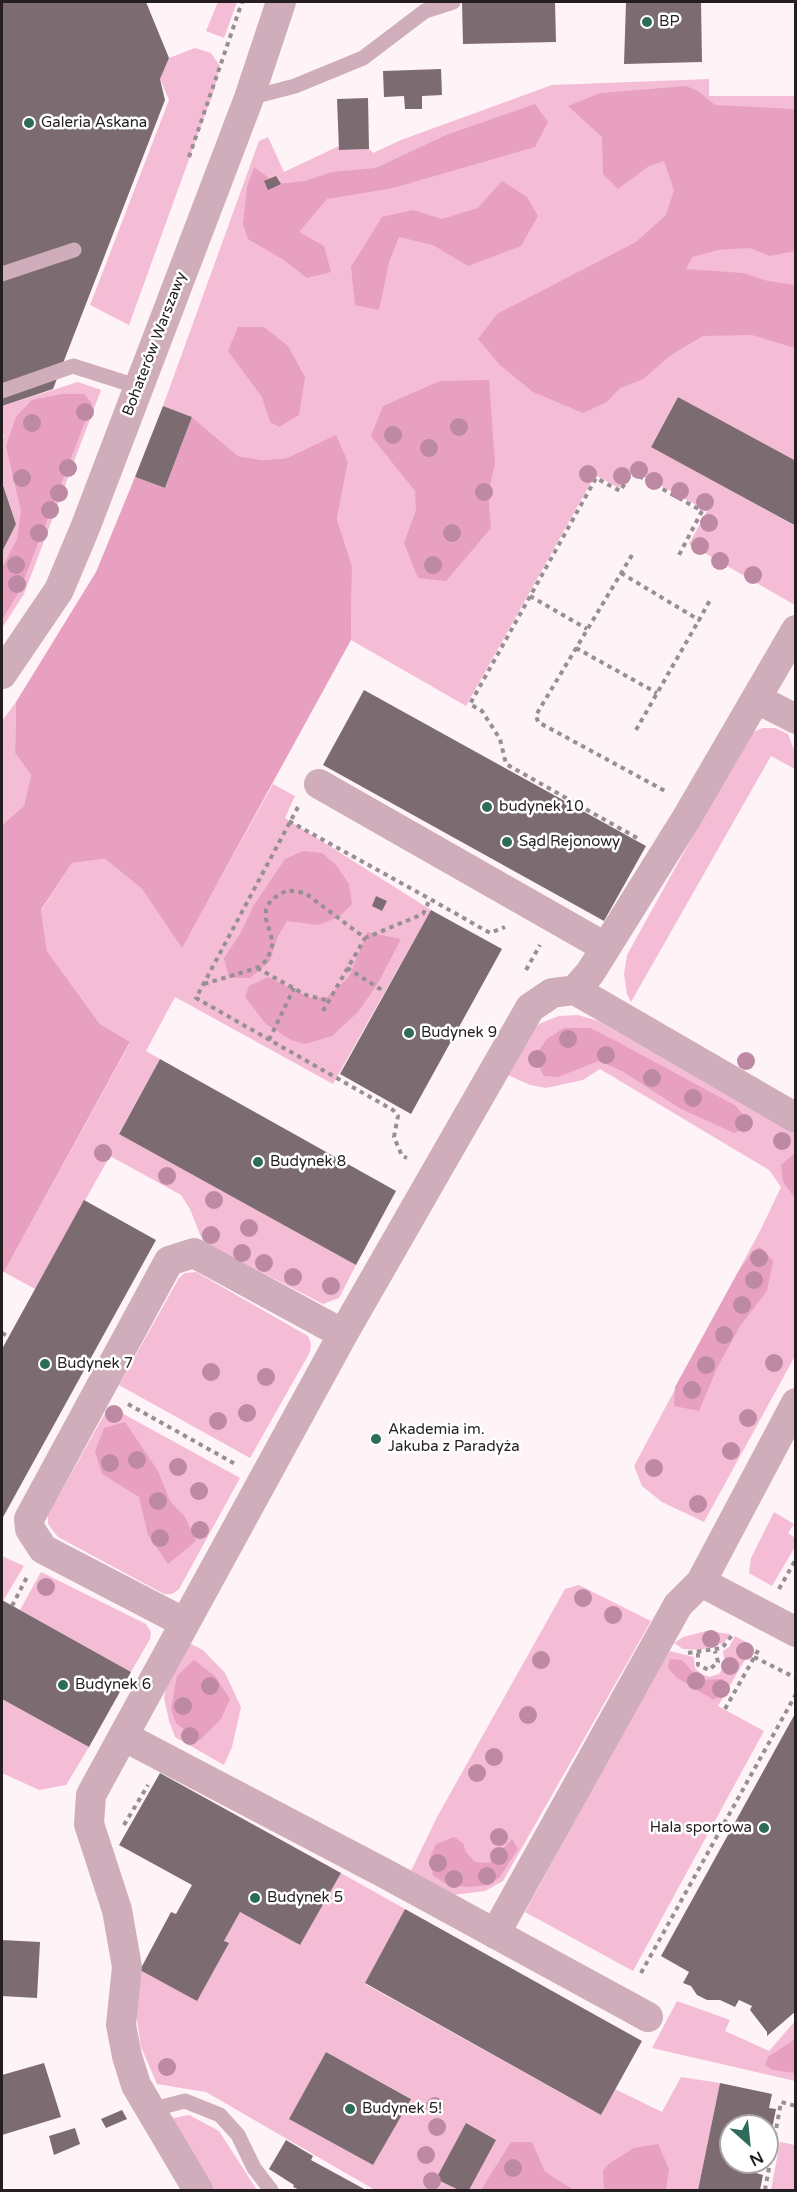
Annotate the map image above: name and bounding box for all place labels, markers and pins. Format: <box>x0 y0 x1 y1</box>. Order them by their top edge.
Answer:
place label: BP <box>659 13 679 31</box>
marker: BP <box>640 15 654 29</box>
place label: Galeria Askana <box>41 114 147 132</box>
marker: Galeria Askana <box>22 116 36 130</box>
place label: budynek 10 <box>499 798 584 816</box>
marker: budynek 10 <box>480 800 494 814</box>
place label: Sąd Rejonowy <box>519 833 620 851</box>
marker: Sąd Rejonowy <box>500 835 514 849</box>
place label: Budynek 9 <box>421 1024 497 1042</box>
marker: Budynek 9 <box>402 1026 416 1040</box>
place label: Budynek 8 <box>270 1153 346 1171</box>
marker: Budynek 8 <box>251 1155 265 1169</box>
place label: Budynek 7 <box>57 1355 133 1373</box>
marker: Budynek 7 <box>38 1357 52 1371</box>
place label: Akademia im. Jakuba z Paradyża <box>388 1421 520 1456</box>
marker: Akademia im. Jakuba z Paradyża <box>369 1432 383 1446</box>
place label: Budynek 6 <box>75 1676 151 1694</box>
marker: Budynek 6 <box>56 1678 70 1692</box>
place label: Hala sportowa <box>650 1819 752 1837</box>
marker: Hala sportowa <box>757 1821 771 1835</box>
place label: Budynek 5 <box>267 1889 343 1907</box>
marker: Budynek 5 <box>248 1891 262 1905</box>
place label: Budynek 5! <box>362 2100 442 2118</box>
marker: Budynek 5! <box>343 2102 357 2116</box>

